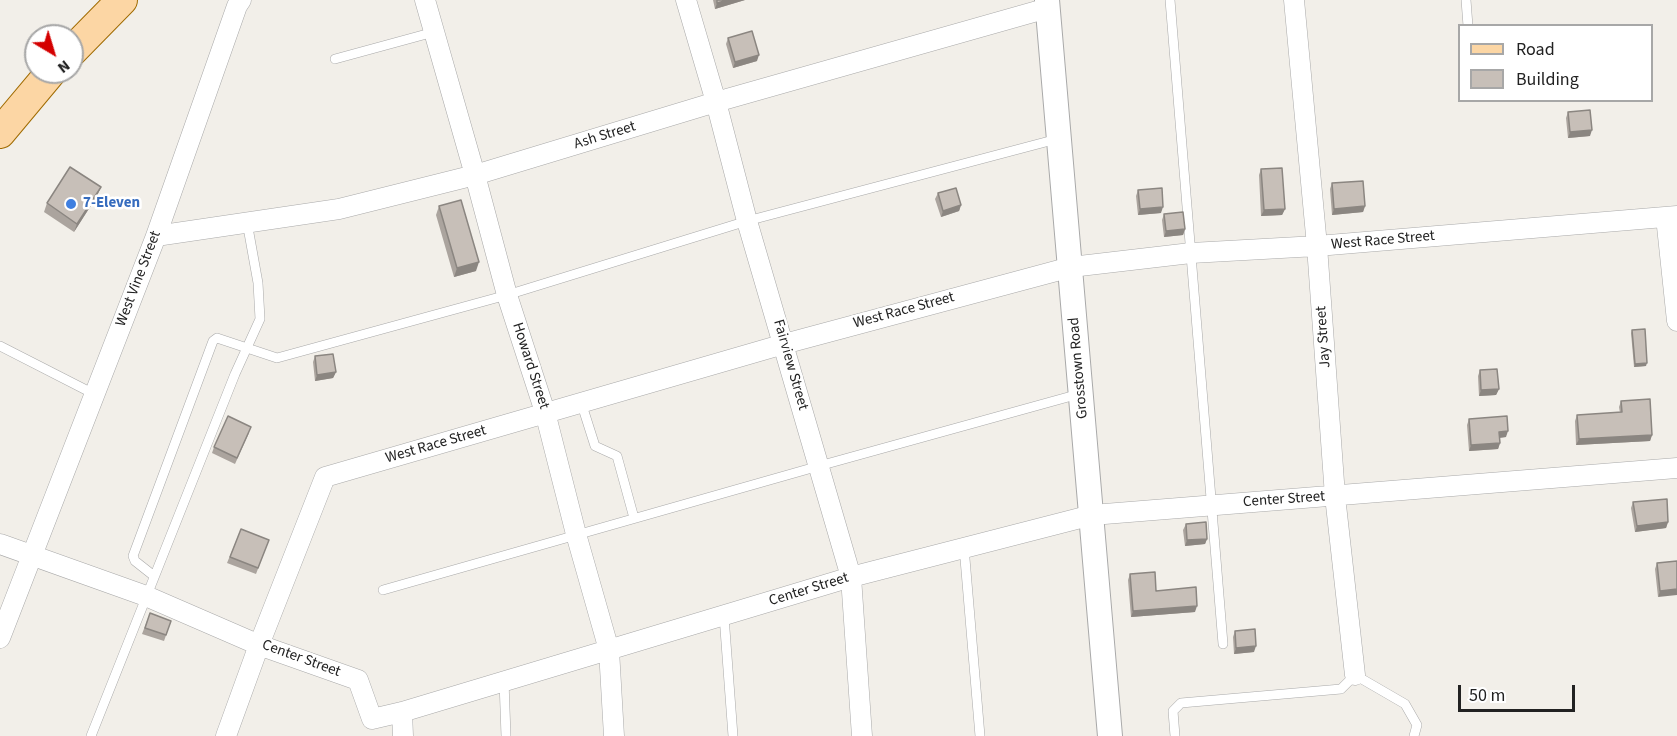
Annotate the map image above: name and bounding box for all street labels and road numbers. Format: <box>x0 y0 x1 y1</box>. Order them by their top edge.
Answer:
street label: Ash Street <box>572 118 638 154</box>
street label: West Race Street <box>1330 228 1436 254</box>
street label: West Vine Street <box>113 229 165 329</box>
street label: West Race Street <box>852 289 956 333</box>
street label: Jay Street <box>1313 305 1335 369</box>
street label: Grosstown Road <box>1066 317 1092 419</box>
street label: Fairview Street <box>768 318 812 412</box>
street label: Howard Street <box>508 320 552 412</box>
street label: West Race Street <box>384 422 488 468</box>
street label: Center Street <box>1242 488 1326 512</box>
street label: Center Street <box>767 569 851 611</box>
street label: Center Street <box>259 636 343 682</box>

